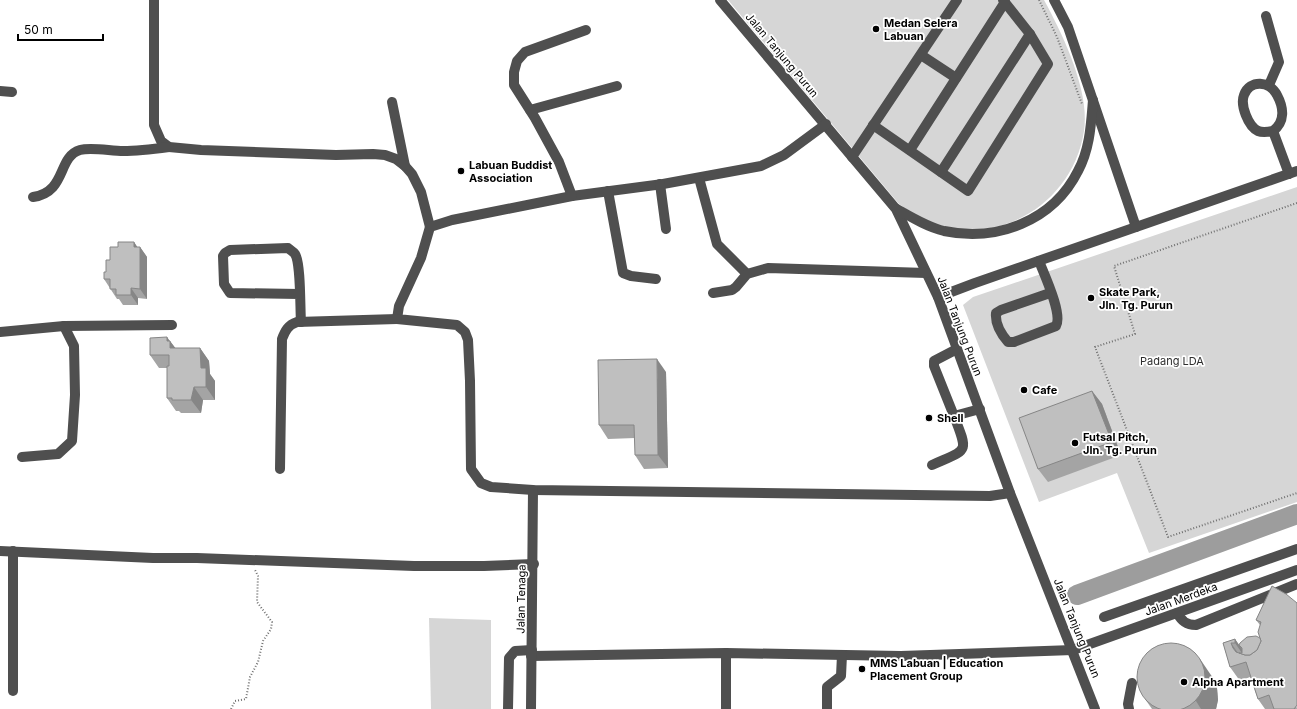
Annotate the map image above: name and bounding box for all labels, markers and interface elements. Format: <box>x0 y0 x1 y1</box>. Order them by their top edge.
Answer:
street label: Jalan Tanjung Purun <box>743 10 821 100</box>
scale bar <box>18 16 103 42</box>
place label: Medan Selera Labuan <box>884 16 958 43</box>
text: 50 m <box>24 22 53 37</box>
marker: Medan Selera Labuan <box>871 24 881 34</box>
place label: Labuan Buddist Association <box>469 158 552 185</box>
marker: Labuan Buddist Association <box>456 166 466 176</box>
street label: Jalan Tanjung Purun <box>934 274 986 378</box>
place label: Skate Park, Jln. Tg. Purun <box>1099 285 1173 312</box>
marker: Skate Park, Jln. Tg. Purun <box>1086 293 1096 303</box>
park label: Padang LDA <box>1140 354 1204 368</box>
place label: Cafe <box>1032 383 1058 397</box>
marker: Cafe <box>1019 385 1029 395</box>
place label: Shell <box>937 411 964 425</box>
marker: Shell <box>924 413 934 423</box>
place label: Futsal Pitch, Jln. Tg. Purun <box>1083 430 1157 457</box>
marker: Futsal Pitch, Jln. Tg. Purun <box>1070 438 1080 448</box>
street label: Jalan Tenaga <box>513 564 529 634</box>
street label: Jalan Tanjung Purun <box>1051 576 1103 680</box>
street label: Jalan Merdeka <box>1143 579 1219 619</box>
place label: MMS Labuan | Education Placement Group <box>870 656 1003 683</box>
marker: MMS Labuan | Education Placement Group <box>857 664 867 674</box>
place label: Alpha Apartment <box>1192 675 1284 689</box>
marker: Alpha Apartment <box>1179 677 1189 687</box>

